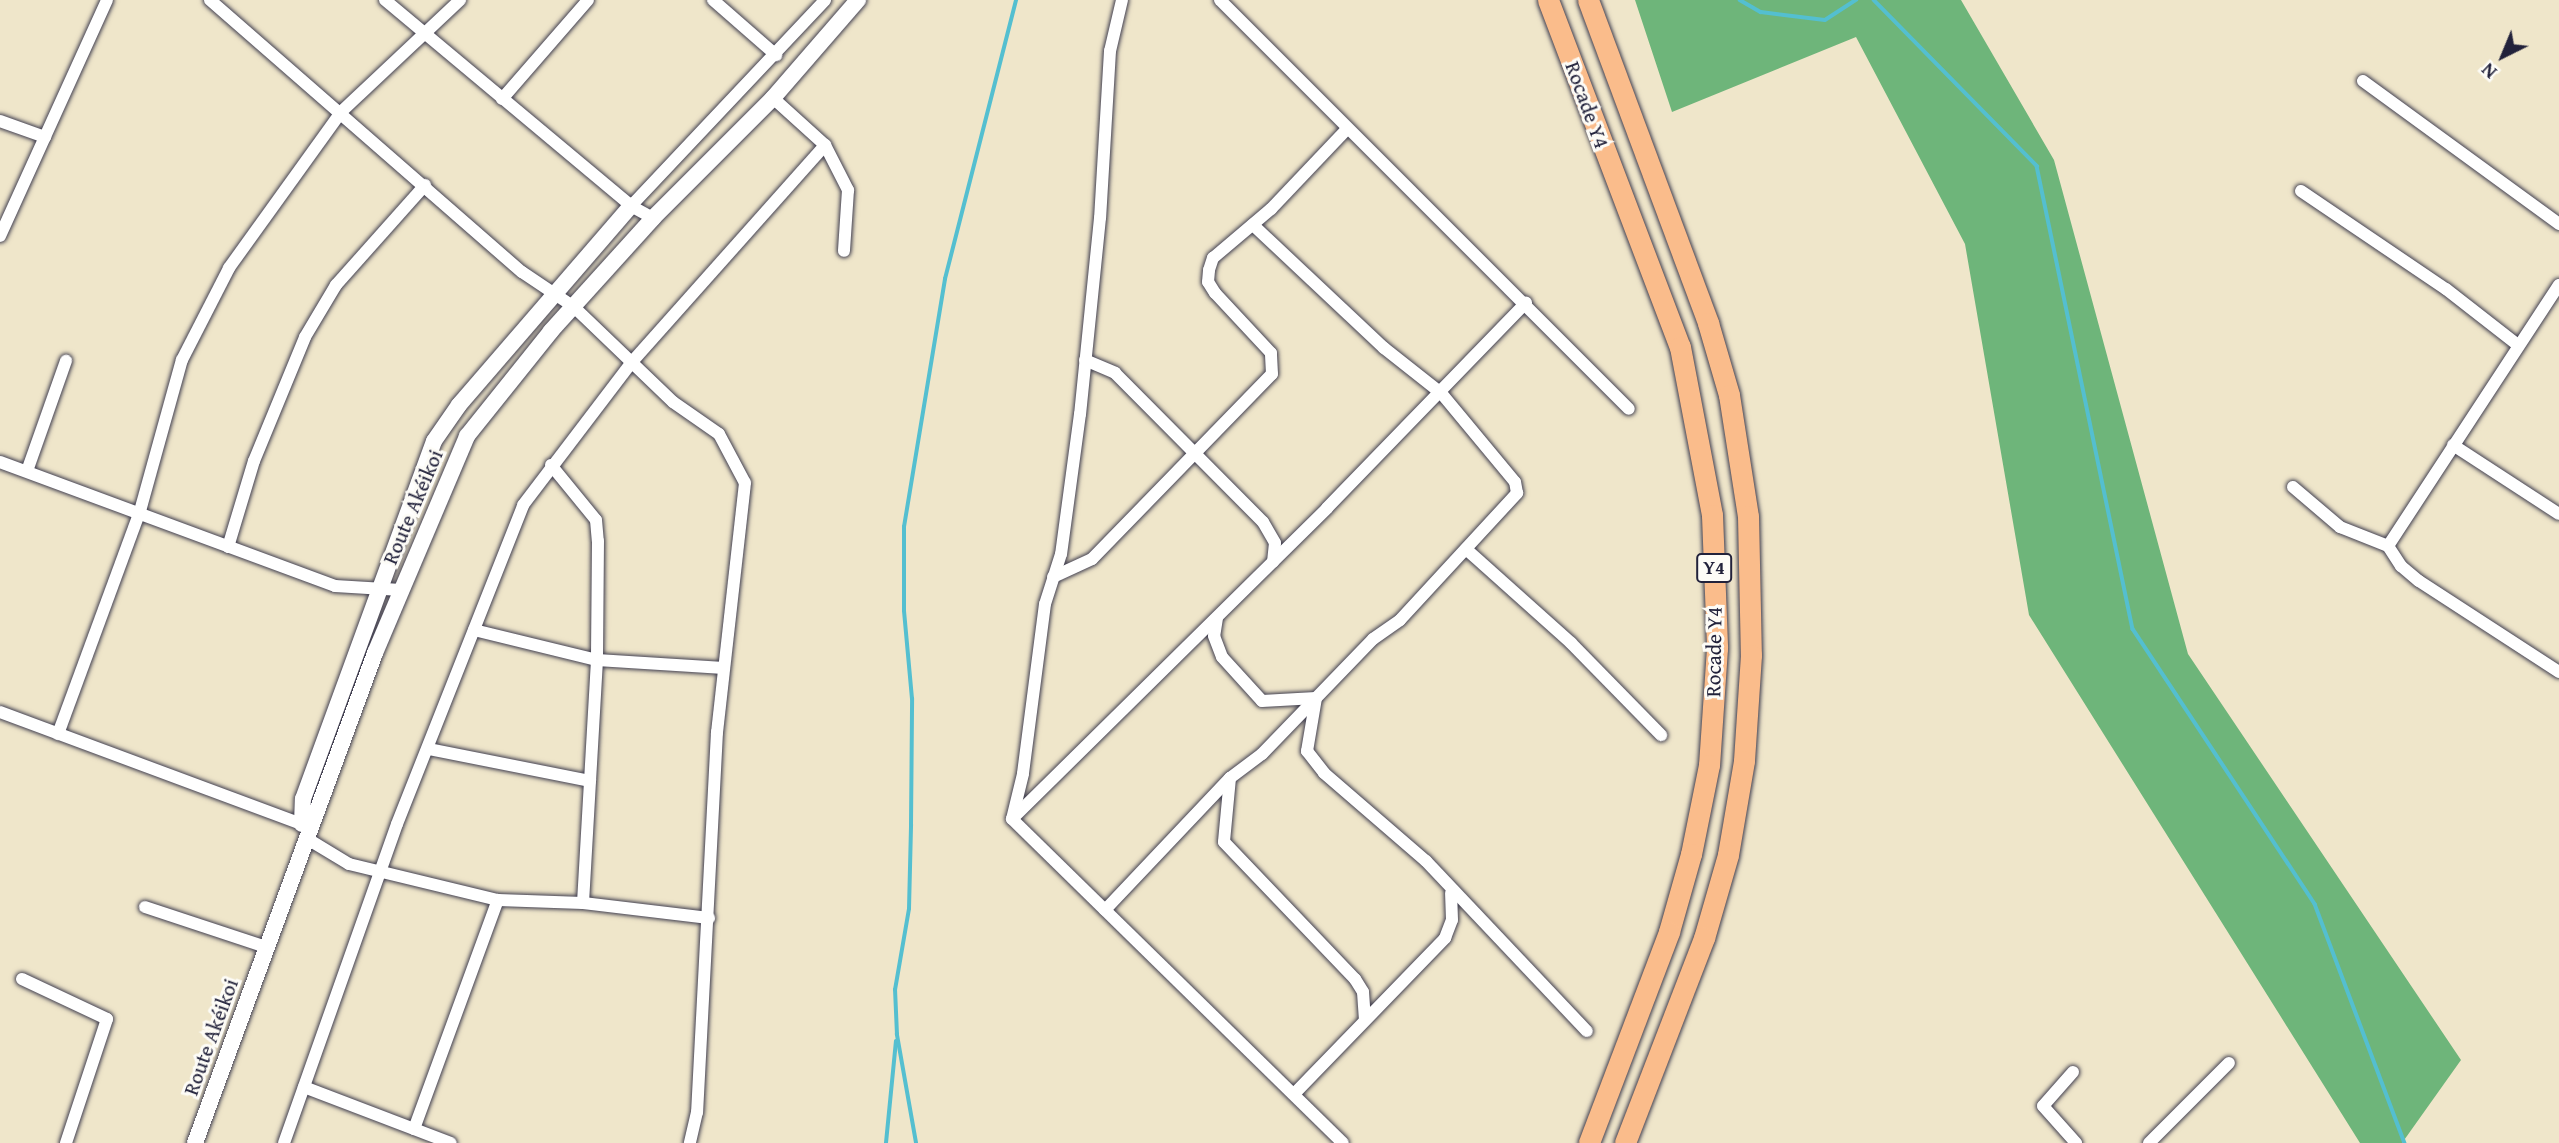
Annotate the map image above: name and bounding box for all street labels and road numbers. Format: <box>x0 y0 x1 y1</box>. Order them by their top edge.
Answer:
street label: Rocade Y4 <box>1560 58 1614 152</box>
street label: Route Akéikoi <box>378 446 448 568</box>
road number: Y4 <box>1695 552 1733 583</box>
street label: Rocade Y4 <box>1701 607 1727 697</box>
street label: Route Akéikoi <box>178 975 244 1099</box>

